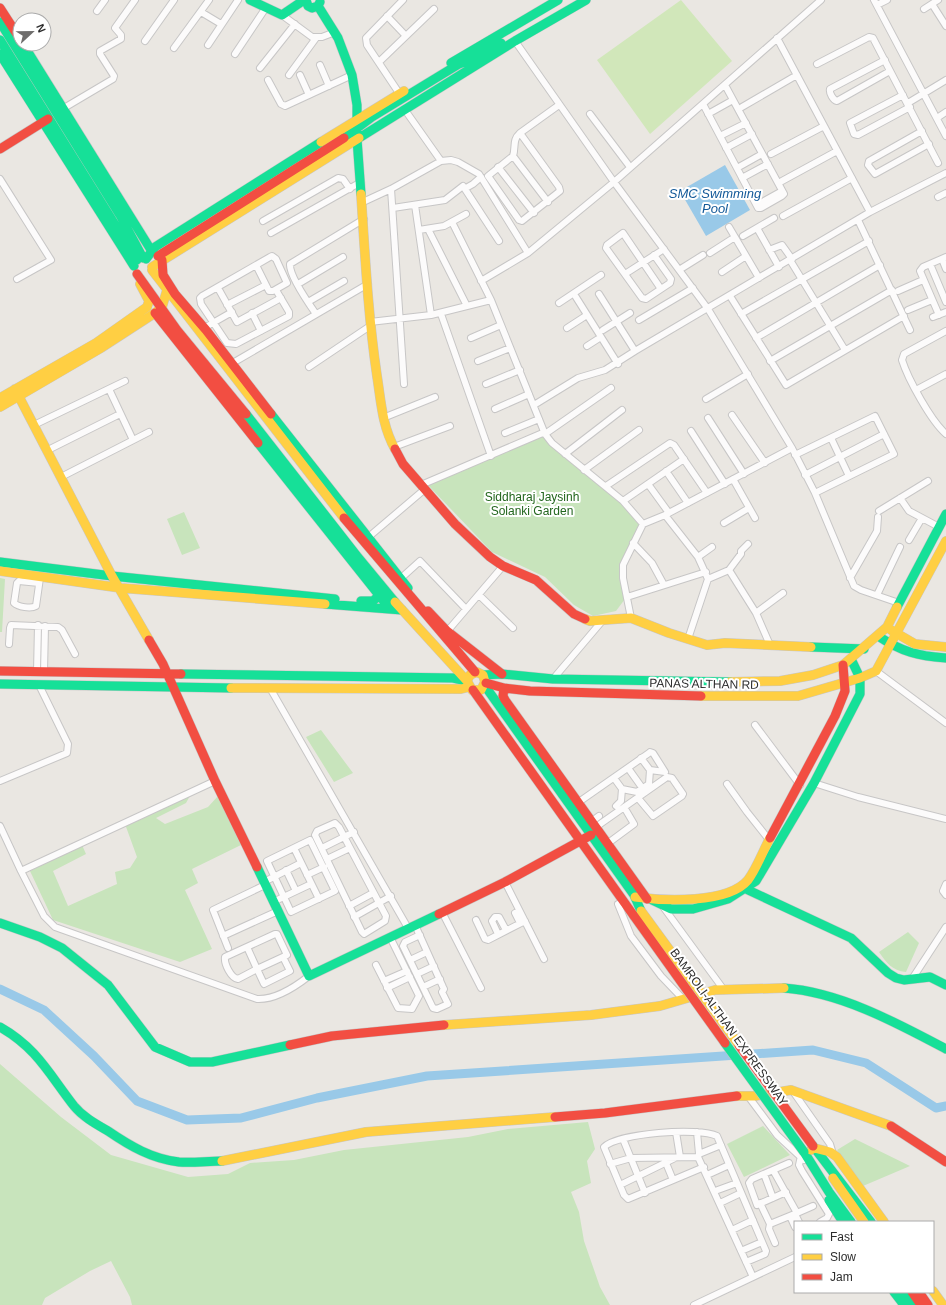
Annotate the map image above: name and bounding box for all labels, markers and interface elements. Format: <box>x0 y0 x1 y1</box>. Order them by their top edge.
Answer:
north arrow <box>12 12 52 52</box>
text: N <box>34 22 48 34</box>
water label: SMC Swimming Pool <box>669 186 762 216</box>
park label: Siddharaj Jaysinh Solanki Garden <box>485 490 579 518</box>
street label: PANAS ALTHAN RD <box>649 676 759 692</box>
street label: BAMROLI-ALTHAN EXPRESSWAY <box>667 946 791 1108</box>
legend <box>794 1221 934 1293</box>
text: Fast <box>830 1230 854 1244</box>
text: Slow <box>830 1250 856 1264</box>
text: Jam <box>830 1270 853 1284</box>

